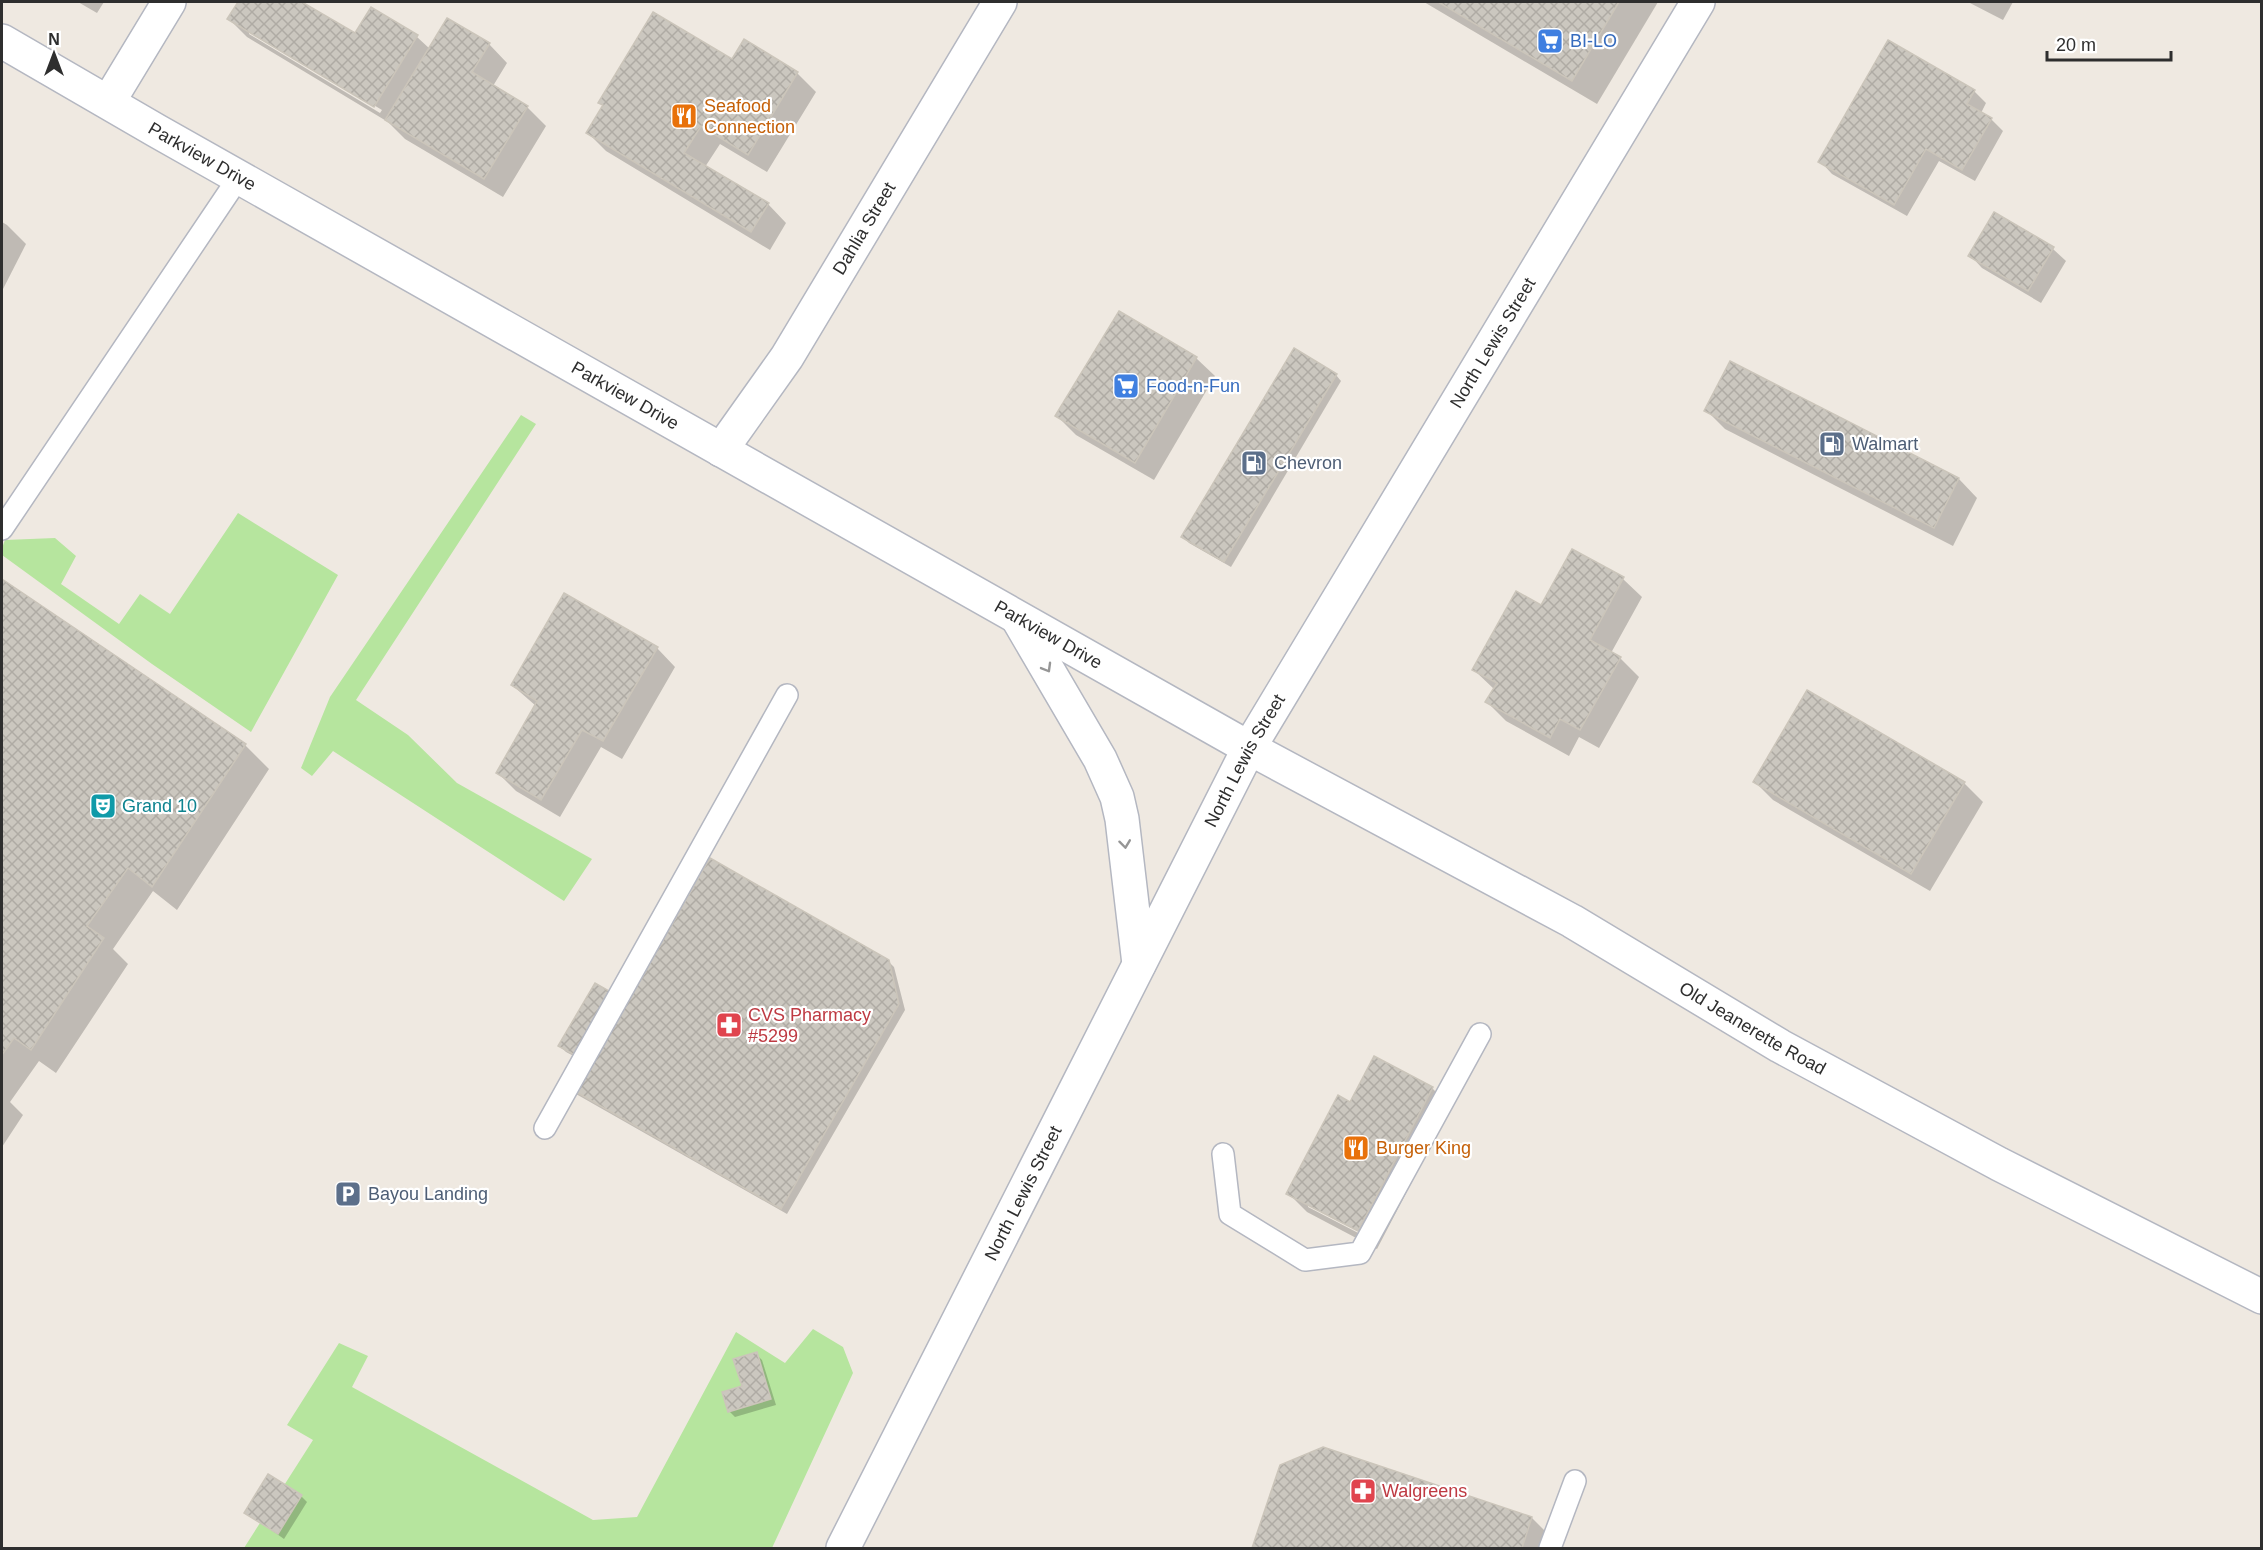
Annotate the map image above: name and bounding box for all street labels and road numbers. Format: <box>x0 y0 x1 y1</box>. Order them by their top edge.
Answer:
street label: Parkview Drive <box>145 118 259 195</box>
street label: Dahlia Street <box>829 179 900 278</box>
street label: North Lewis Street <box>1446 274 1540 411</box>
street label: Parkview Drive <box>568 357 682 434</box>
street label: Parkview Drive <box>991 596 1106 673</box>
street label: North Lewis Street <box>1201 691 1289 830</box>
street label: Old Jeanerette Road <box>1676 978 1829 1079</box>
street label: North Lewis Street <box>981 1122 1066 1264</box>

